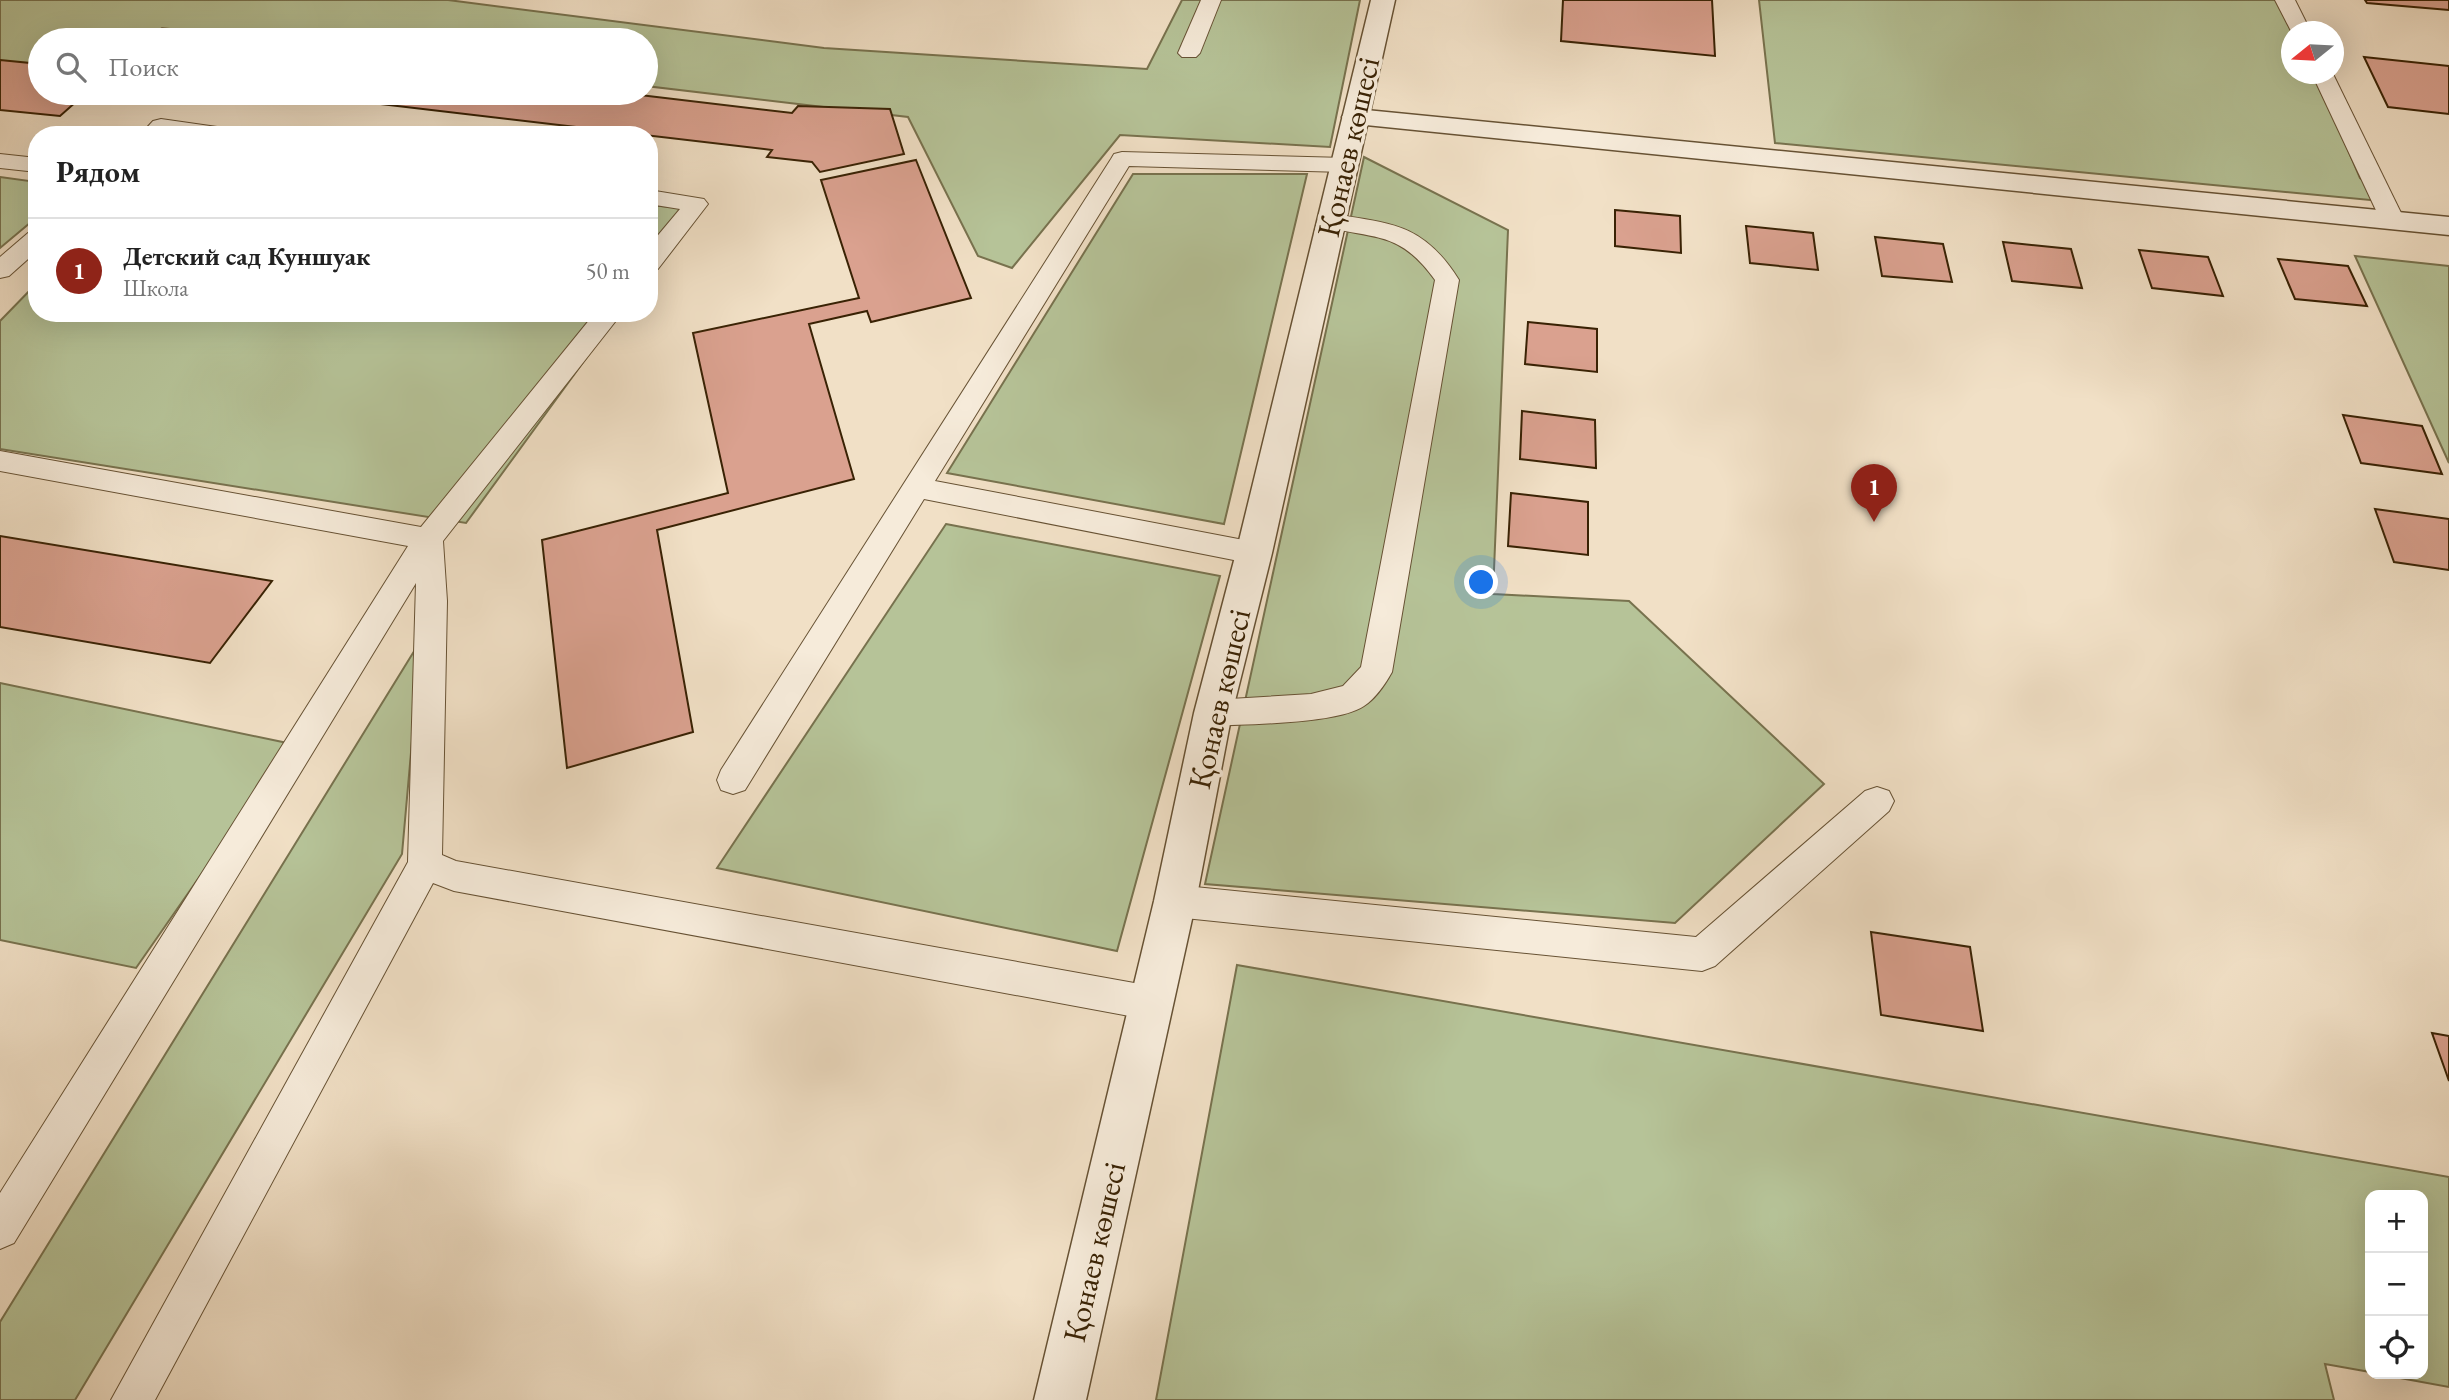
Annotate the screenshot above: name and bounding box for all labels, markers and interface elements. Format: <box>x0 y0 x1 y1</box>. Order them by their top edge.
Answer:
north arrow <box>2281 21 2344 84</box>
search box <box>28 28 658 105</box>
icon: search <box>52 48 90 86</box>
text: Поиск <box>108 50 179 84</box>
street label: Қонаев көшесі <box>1307 53 1389 241</box>
text: Рядом <box>56 152 140 191</box>
text: Детский сад Куншуак <box>123 239 370 273</box>
text: 1 <box>73 256 85 286</box>
text: 50 m <box>585 256 630 286</box>
text: Школа <box>123 273 188 303</box>
pin: 1 <box>1851 464 1897 522</box>
your location <box>1464 565 1498 599</box>
street label: Қонаев көшесі <box>1178 605 1260 793</box>
street label: Қонаев көшесі <box>1053 1158 1135 1346</box>
map controls <box>2365 1190 2428 1379</box>
button: + <box>2365 1190 2428 1253</box>
button: − <box>2365 1253 2428 1316</box>
button: locate <box>2365 1316 2428 1379</box>

